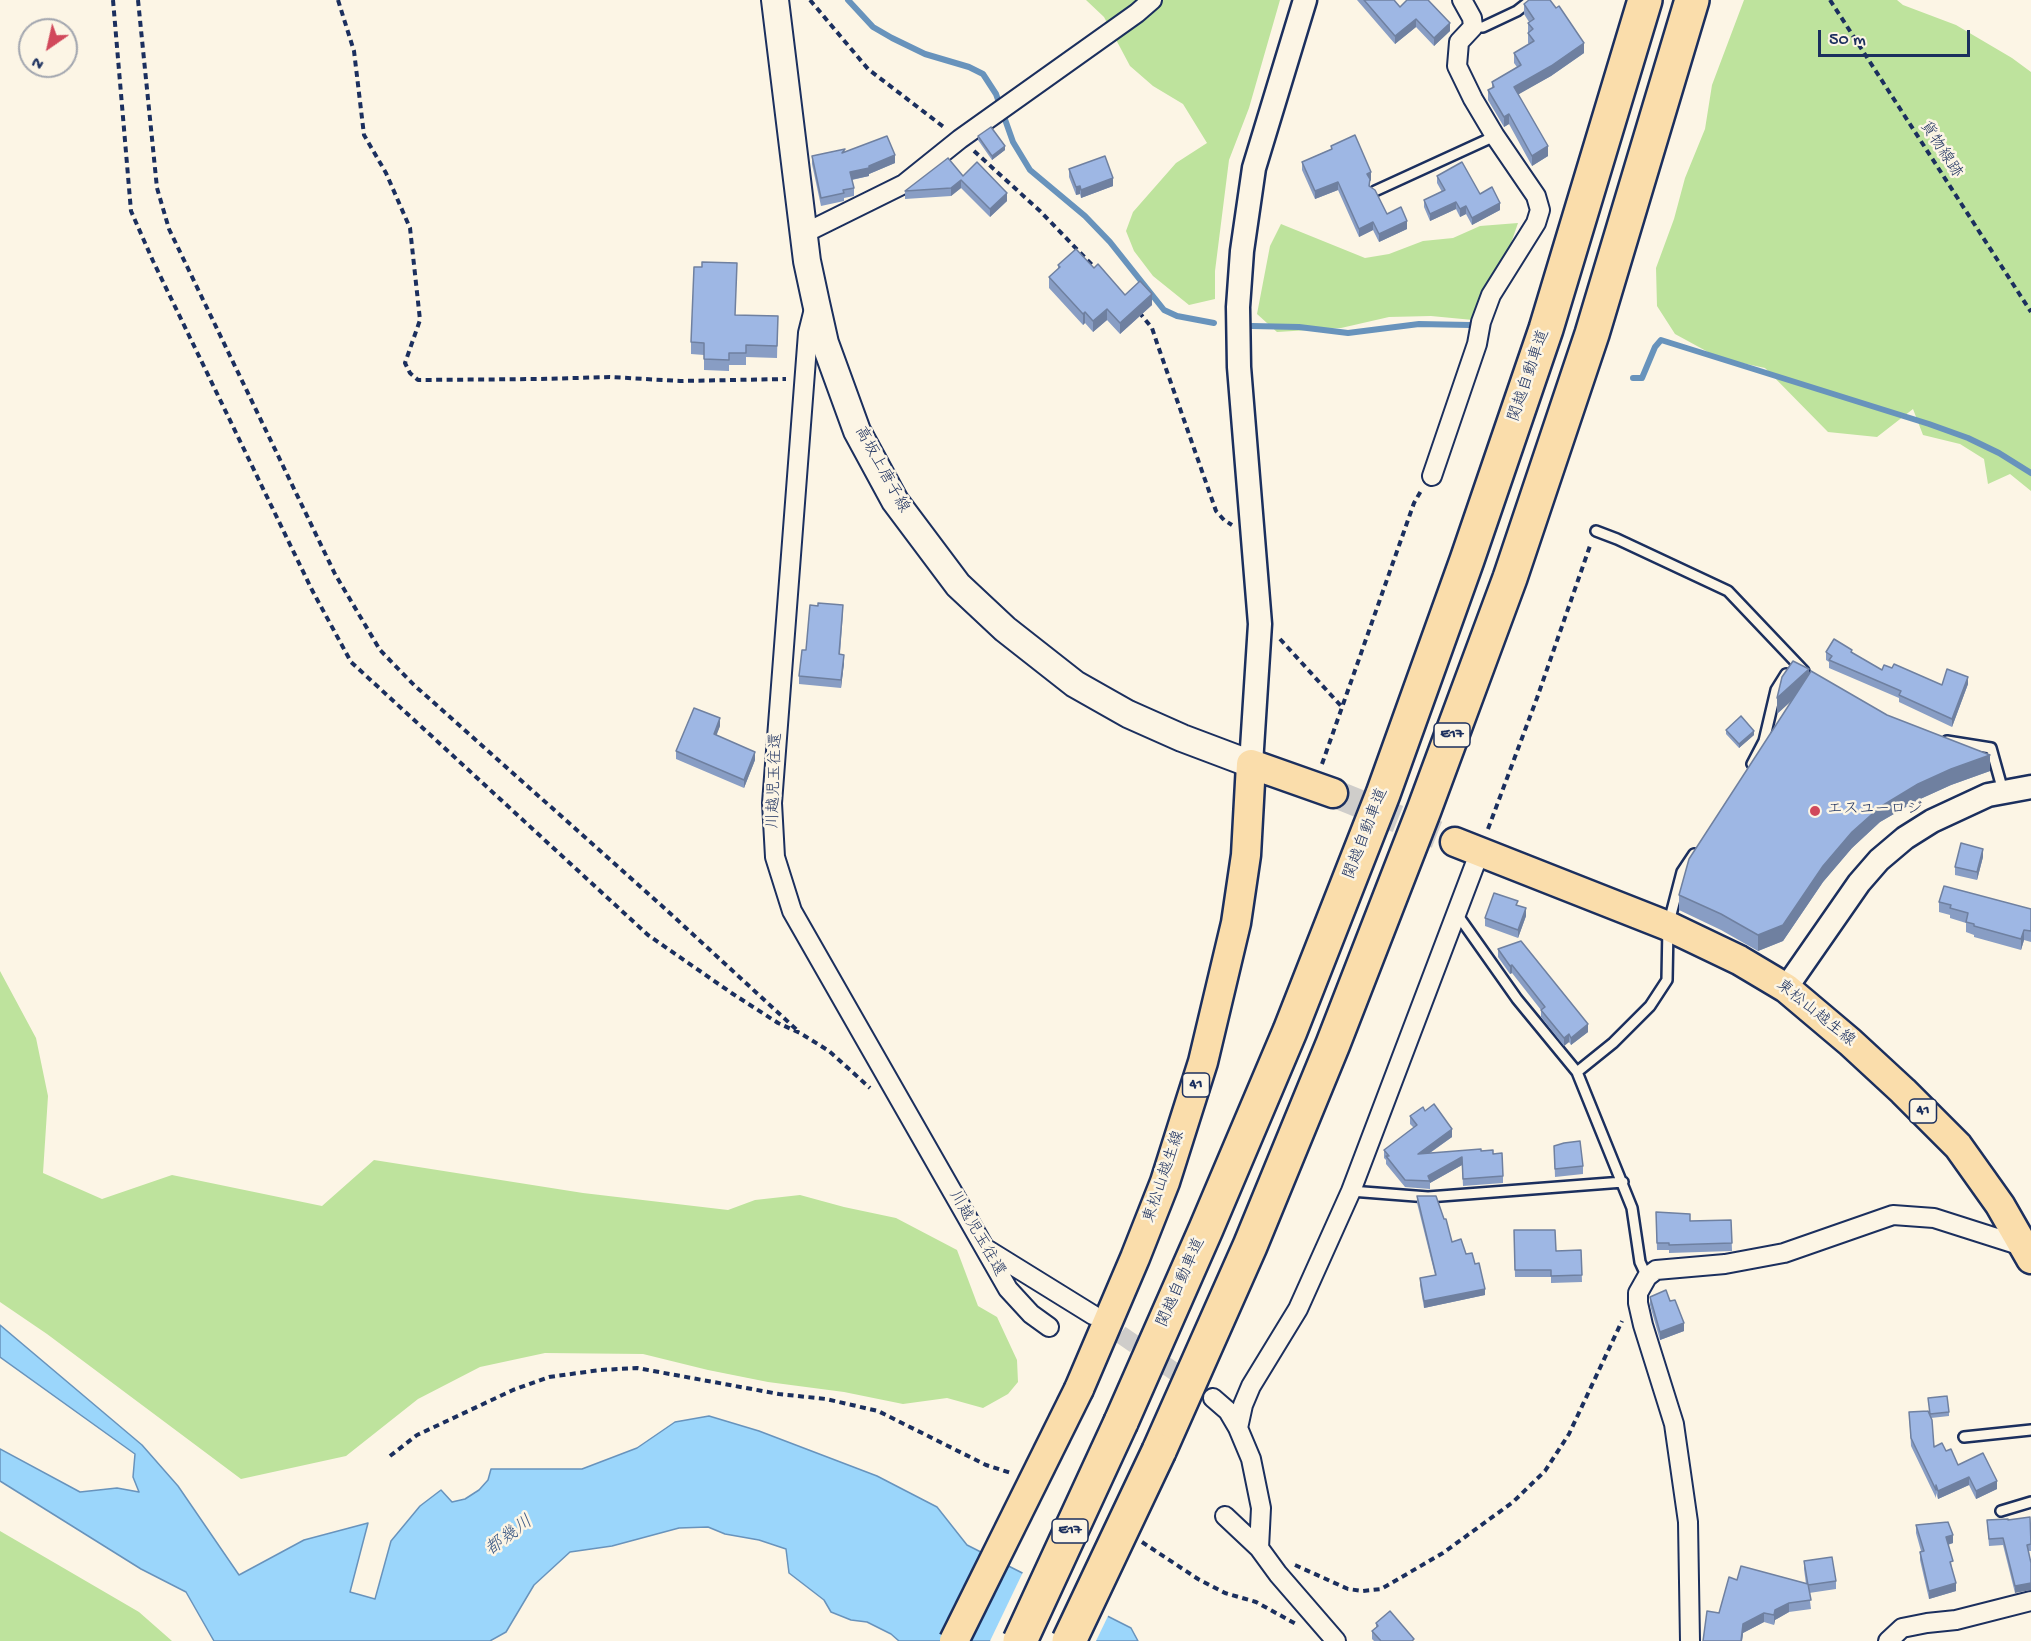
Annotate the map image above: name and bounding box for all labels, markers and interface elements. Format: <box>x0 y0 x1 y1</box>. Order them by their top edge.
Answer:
north arrow <box>18 18 78 78</box>
scale bar <box>1821 18 1972 56</box>
text: 50 m <box>1829 30 1866 51</box>
text: N <box>29 51 48 72</box>
street label: 貨物線跡 <box>1915 118 1965 182</box>
street label: 関越自動車道 <box>1505 327 1555 425</box>
street label: 高坂上唐子線 <box>849 423 913 517</box>
road number: E17 <box>1434 723 1470 747</box>
street label: 川越児玉往還 <box>765 733 787 829</box>
street label: 関越自動車道 <box>1341 786 1393 882</box>
place label: エスユーロジ <box>1827 801 1922 821</box>
marker: エスユーロジ <box>1808 804 1822 818</box>
street label: 東松山越生線 <box>1772 976 1858 1052</box>
road number: 41 <box>1182 1073 1210 1097</box>
road number: 41 <box>1910 1099 1936 1123</box>
street label: 東松山越生線 <box>1140 1128 1190 1226</box>
street label: 川越児玉往還 <box>944 1188 1008 1280</box>
street label: 関越自動車道 <box>1154 1235 1210 1331</box>
water label: 都幾川 <box>482 1512 538 1562</box>
road number: E17 <box>1052 1519 1088 1543</box>

